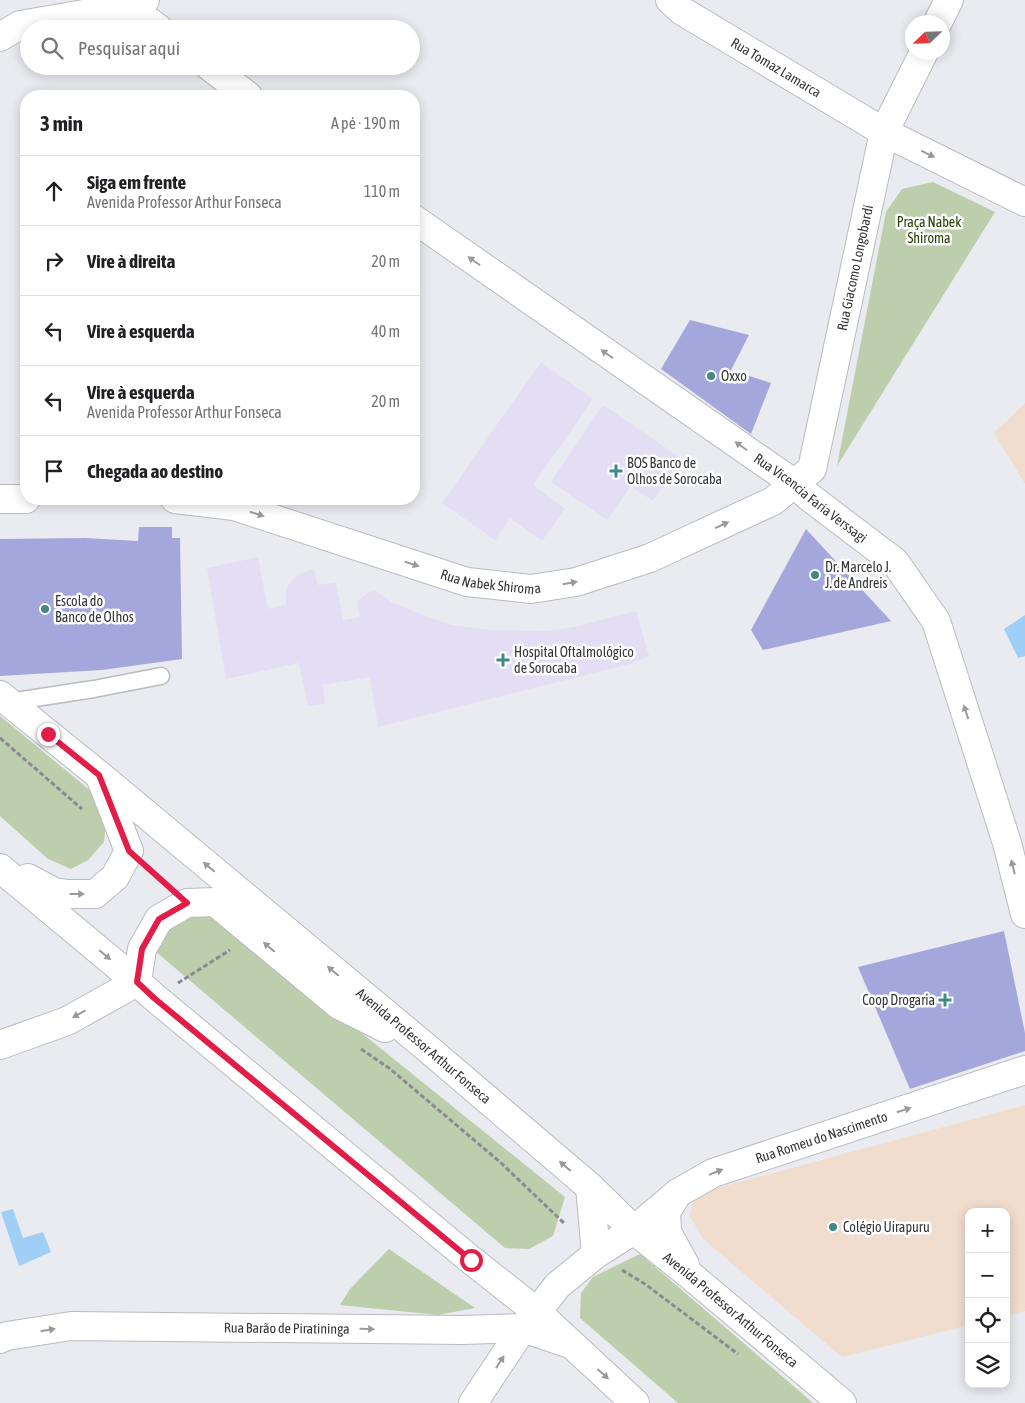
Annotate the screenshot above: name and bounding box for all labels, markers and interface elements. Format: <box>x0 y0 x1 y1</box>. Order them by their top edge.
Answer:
north arrow <box>905 15 950 60</box>
search box <box>20 20 420 75</box>
icon: search <box>38 34 66 62</box>
street label: Rua Tomaz Lamarca <box>728 34 824 100</box>
text: Pesquisar aqui <box>78 37 180 59</box>
text: 3 min <box>40 111 83 135</box>
text: A pé · 190 m <box>331 114 400 132</box>
one-way arrow <box>921 150 935 158</box>
text: Siga em frente <box>87 171 186 193</box>
icon: ahead <box>40 177 68 205</box>
text: 110 m <box>364 182 400 200</box>
text: Avenida Professor Arthur Fonseca <box>87 193 282 211</box>
street label: Rua Giacomo Longobardi <box>834 203 876 332</box>
park label: Praça Nabek Shiroma <box>897 214 961 246</box>
icon: right <box>40 247 68 275</box>
text: Vire à direita <box>87 250 175 272</box>
text: 20 m <box>371 252 400 270</box>
one-way arrow <box>467 256 481 266</box>
icon: left <box>40 317 68 345</box>
text: Vire à esquerda <box>87 320 195 342</box>
text: 40 m <box>371 322 400 340</box>
one-way arrow <box>600 349 614 359</box>
place label: Oxxo <box>721 368 747 384</box>
marker: Oxxo <box>705 370 717 382</box>
text: Vire à esquerda <box>87 381 195 403</box>
icon: left <box>40 387 68 415</box>
text: 20 m <box>371 392 400 410</box>
text: Avenida Professor Arthur Fonseca <box>87 403 282 421</box>
one-way arrow <box>734 441 747 451</box>
street label: Rua Vicencia Faria Verssagi <box>751 450 870 546</box>
place label: BOS Banco de Olhos de Sorocaba <box>627 455 722 487</box>
icon: arrive <box>40 457 68 485</box>
text: Chegada ao destino <box>87 460 223 482</box>
marker: BOS Banco de Olhos de Sorocaba <box>609 464 623 478</box>
one-way arrow <box>250 510 265 518</box>
one-way arrow <box>715 521 729 529</box>
place label: Dr. Marcelo J. J. de Andreis <box>825 559 891 591</box>
one-way arrow <box>404 561 419 568</box>
street label: Rua Nabek Shiroma <box>439 566 542 597</box>
marker: Dr. Marcelo J. J. de Andreis <box>809 569 821 581</box>
one-way arrow <box>563 578 579 586</box>
place label: Escola do Banco de Olhos <box>55 593 134 625</box>
marker: Escola do Banco de Olhos <box>39 603 51 615</box>
place label: Hospital Oftalmológico de Sorocaba <box>514 644 634 676</box>
marker: Hospital Oftalmológico de Sorocaba <box>496 653 510 667</box>
one-way arrow <box>962 704 969 719</box>
route end <box>37 723 60 746</box>
one-way arrow <box>1009 860 1017 875</box>
one-way arrow <box>202 861 215 872</box>
one-way arrow <box>69 890 85 898</box>
one-way arrow <box>263 942 275 953</box>
one-way arrow <box>98 949 111 960</box>
one-way arrow <box>327 965 340 976</box>
street label: Avenida Professor Arthur Fonseca <box>353 985 494 1107</box>
place label: Coop Drogaria <box>862 992 935 1008</box>
marker: Coop Drogaria <box>939 994 951 1006</box>
one-way arrow <box>72 1010 87 1018</box>
one-way arrow <box>896 1106 911 1113</box>
street label: Rua Romeu do Nascimento <box>753 1108 889 1166</box>
one-way arrow <box>558 1160 571 1171</box>
one-way arrow <box>709 1168 723 1176</box>
map controls <box>965 1208 1010 1388</box>
button: + <box>965 1208 1010 1253</box>
place label: Colégio Uirapuru <box>843 1219 930 1235</box>
marker: Colégio Uirapuru <box>827 1221 839 1233</box>
route start <box>460 1249 483 1272</box>
street label: Avenida Professor Arthur Fonseca <box>660 1249 801 1370</box>
button: − <box>965 1253 1010 1298</box>
button: locate <box>965 1298 1010 1343</box>
street label: Rua Barão de Piratininga <box>224 1320 350 1337</box>
one-way arrow <box>40 1325 56 1333</box>
one-way arrow <box>360 1325 376 1333</box>
button: layers <box>965 1343 1010 1388</box>
one-way arrow <box>495 1356 505 1369</box>
one-way arrow <box>596 1368 609 1379</box>

